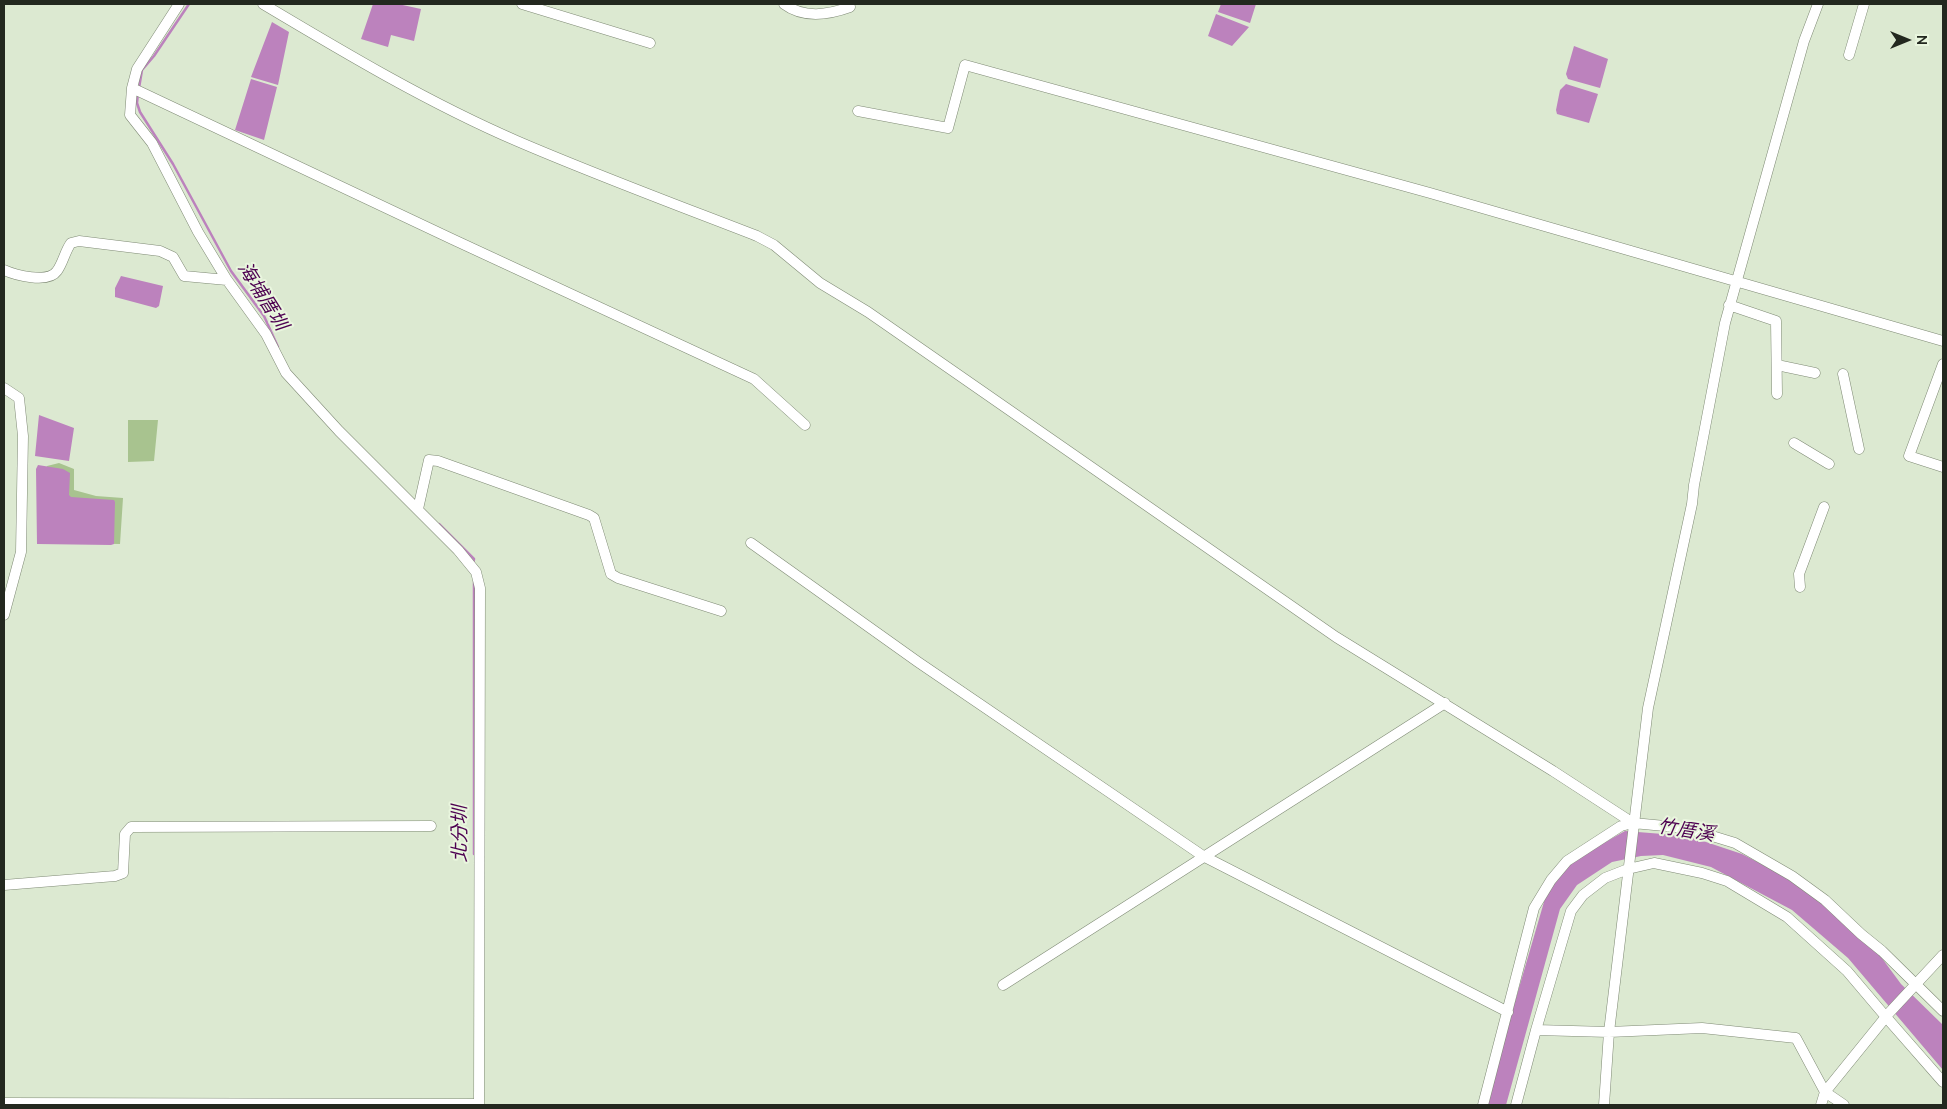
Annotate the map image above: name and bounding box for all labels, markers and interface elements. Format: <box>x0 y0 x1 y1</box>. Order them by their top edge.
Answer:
north arrow <box>1882 15 1932 65</box>
text: N <box>1914 35 1930 45</box>
water label: 海埔厝圳 <box>233 258 293 334</box>
water label: 北分圳 <box>449 806 471 862</box>
water label: 竹厝溪 <box>1656 814 1716 846</box>

